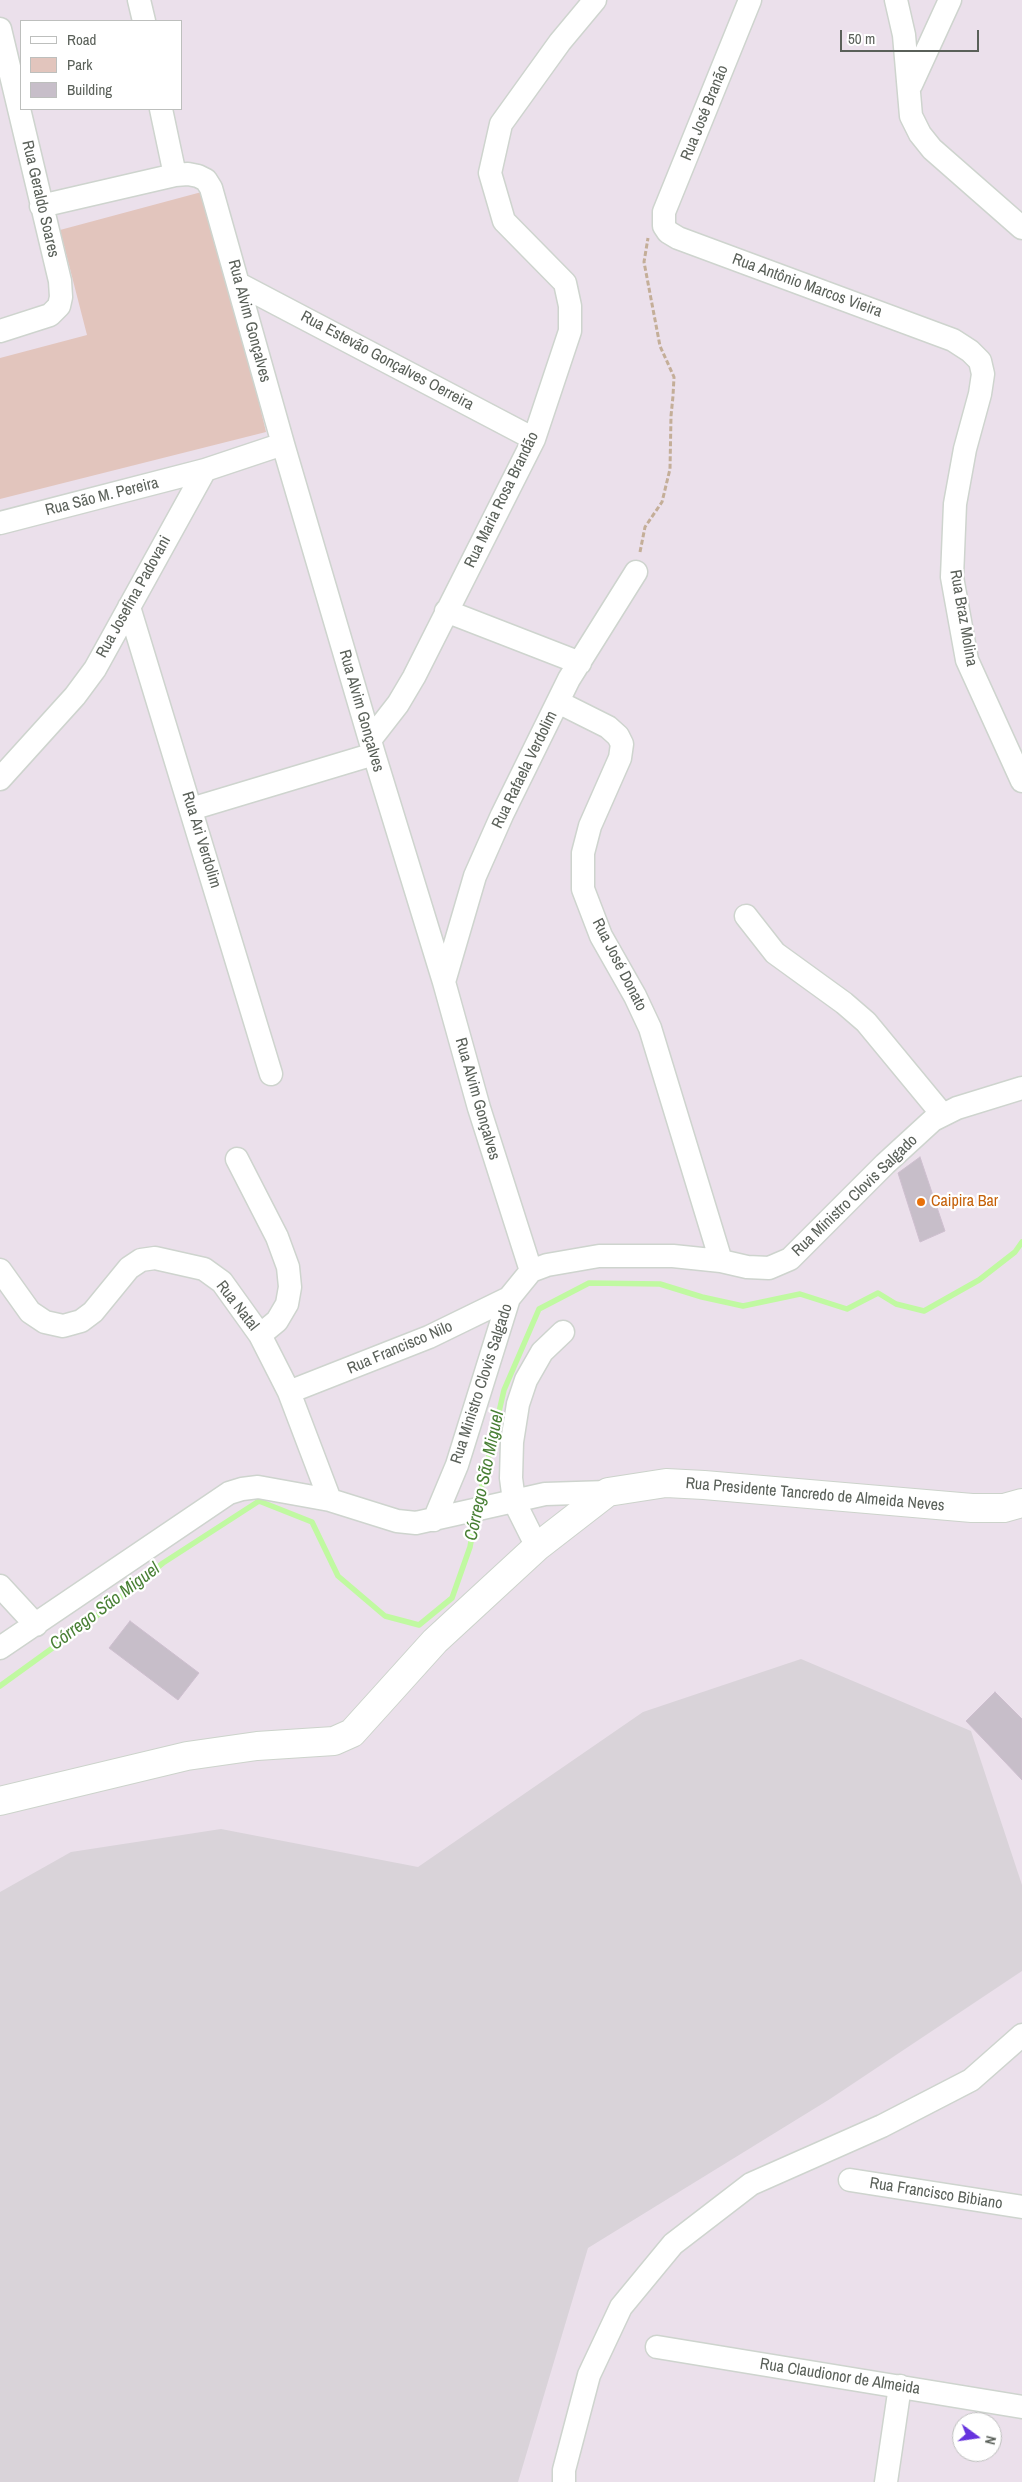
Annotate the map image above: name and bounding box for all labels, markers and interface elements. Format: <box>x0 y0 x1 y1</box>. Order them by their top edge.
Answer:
legend <box>20 20 182 110</box>
scale bar <box>842 20 981 52</box>
text: 50 m <box>848 28 875 49</box>
text: Road <box>67 29 96 50</box>
text: Park <box>67 54 92 75</box>
street label: Rua José Branão <box>677 62 733 164</box>
text: Building <box>67 79 112 100</box>
street label: Rua Geraldo Soares <box>17 139 63 259</box>
street label: Rua Antônio Marcos Vieira <box>729 250 885 322</box>
street label: Rua Alvim Gonçalves <box>223 258 275 384</box>
street label: Rua Estevão Gonçalves Oerreira <box>297 307 477 415</box>
street label: Rua Maria Rosa Brandão <box>461 429 543 571</box>
street label: Rua São M. Pereira <box>43 474 161 520</box>
street label: Rua Josefina Padovani <box>93 533 175 661</box>
street label: Rua Braz Molina <box>945 568 981 668</box>
street label: Rua Alvim Gonçalves <box>334 648 388 774</box>
street label: Rua Rafaela Verdolim <box>488 708 562 832</box>
street label: Rua Ari Verdolim <box>177 789 225 891</box>
street label: Rua José Donato <box>587 915 651 1015</box>
street label: Rua Alvim Gonçalves <box>450 1036 504 1162</box>
street label: Rua Ministro Clovis Salgado <box>788 1131 922 1261</box>
place label: Caipira Bar <box>931 1192 998 1212</box>
marker: Caipira Bar <box>915 1196 927 1208</box>
street label: Rua Natal <box>211 1277 263 1335</box>
street label: Rua Ministro Clovis Salgado <box>447 1302 517 1466</box>
street label: Rua Francisco Nilo <box>345 1317 455 1379</box>
water label: Córrego São Miguel <box>461 1409 509 1543</box>
street label: Rua Presidente Tancredo de Almeida Neves <box>685 1474 945 1516</box>
water label: Córrego São Miguel <box>46 1559 164 1655</box>
street label: Rua Francisco Bibiano <box>868 2174 1004 2214</box>
street label: Rua Claudionor de Almeida <box>759 2355 921 2399</box>
north arrow <box>952 2412 1002 2462</box>
text: N <box>981 2434 1000 2447</box>

